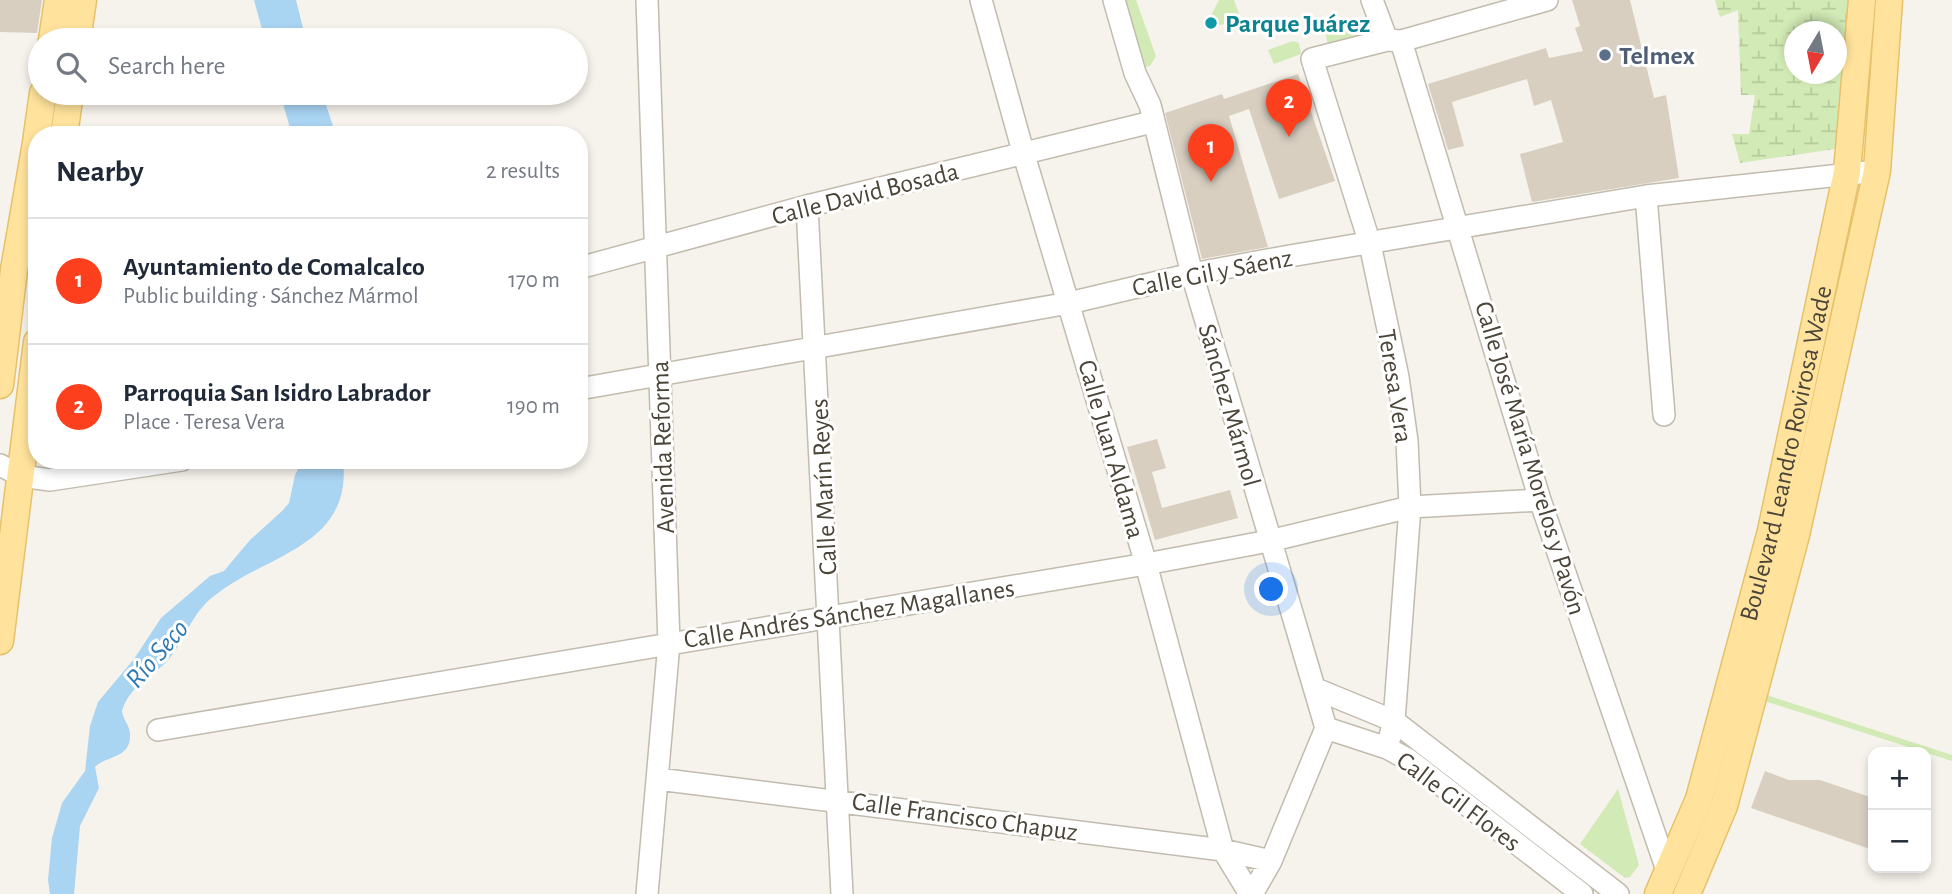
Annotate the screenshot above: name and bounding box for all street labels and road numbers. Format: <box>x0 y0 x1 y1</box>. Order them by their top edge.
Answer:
street label: Calle David Bosada <box>769 158 961 230</box>
street label: Calle Gil y Sáenz <box>1130 245 1294 301</box>
street label: Boulevard Leandro Rovirosa Wade <box>1735 283 1837 624</box>
street label: Calle José María Morelos y Pavón <box>1470 298 1590 618</box>
street label: Sánchez Mármol <box>1193 321 1265 490</box>
street label: Teresa Vera <box>1373 327 1417 445</box>
street label: Calle Juan Aldama <box>1073 357 1149 542</box>
street label: Avenida Reforma <box>647 360 679 534</box>
street label: Calle Marín Reyes <box>806 398 842 576</box>
street label: Calle Andrés Sánchez Magallanes <box>682 575 1016 653</box>
street label: Calle Gil Flores <box>1392 747 1525 857</box>
street label: Calle Francisco Chapuz <box>850 788 1079 846</box>

